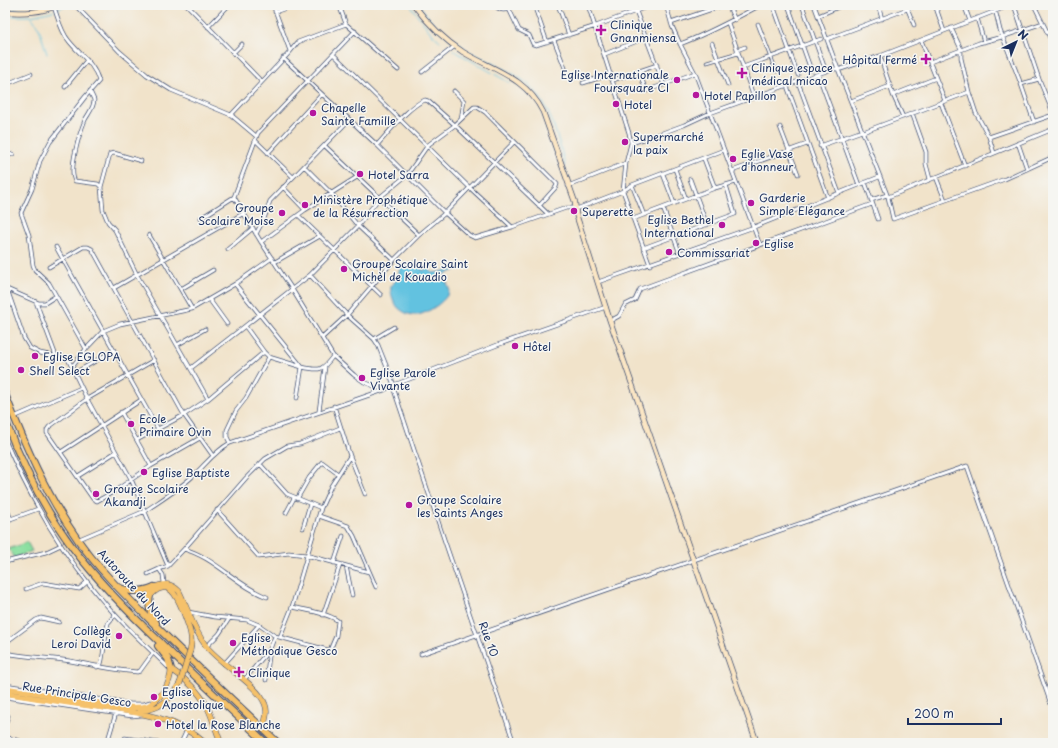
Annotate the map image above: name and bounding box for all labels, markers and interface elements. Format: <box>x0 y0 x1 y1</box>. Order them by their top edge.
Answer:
place label: Clinique Gnanmiensa <box>610 16 677 46</box>
north arrow <box>996 22 1036 62</box>
marker: Clinique Gnanmiensa <box>595 24 607 36</box>
text: N <box>1014 25 1032 44</box>
place label: Hôpital Fermé <box>843 51 917 68</box>
marker: Hôpital Fermé <box>920 53 932 65</box>
place label: Clinique espace médical micao <box>751 59 833 89</box>
place label: Eglise Internationale Foursquare CI <box>561 66 669 96</box>
marker: Clinique espace médical micao <box>736 67 748 79</box>
marker: Eglise Internationale Foursquare CI <box>672 75 682 85</box>
place label: Hotel Papillon <box>704 87 777 104</box>
marker: Hotel Papillon <box>691 90 701 100</box>
place label: Hotel <box>624 96 652 113</box>
place label: Chapelle Sainte Famille <box>321 99 396 129</box>
marker: Hotel <box>611 99 621 109</box>
marker: Chapelle Sainte Famille <box>308 108 318 118</box>
place label: Supermarché la paix <box>633 128 704 158</box>
marker: Supermarché la paix <box>620 137 630 147</box>
place label: Eglie Vase d'honneur <box>741 145 794 175</box>
marker: Eglie Vase d'honneur <box>728 154 738 164</box>
place label: Hotel Sarra <box>368 166 429 183</box>
marker: Hotel Sarra <box>355 169 365 179</box>
place label: Garderie Simple Elégance <box>759 189 845 219</box>
place label: Ministère Prophétique de la Résurrection <box>313 191 428 221</box>
marker: Garderie Simple Elégance <box>746 198 756 208</box>
place label: Groupe Scolaire Moise <box>198 199 274 229</box>
marker: Ministère Prophétique de la Résurrection <box>300 200 310 210</box>
place label: Superette <box>582 203 634 220</box>
marker: Superette <box>569 206 579 216</box>
marker: Groupe Scolaire Moise <box>277 208 287 218</box>
place label: Eglise Bethel International <box>644 211 714 241</box>
marker: Eglise Bethel International <box>717 220 727 230</box>
place label: Eglise <box>764 235 794 252</box>
marker: Eglise <box>751 238 761 248</box>
place label: Commissariat <box>677 244 750 261</box>
marker: Commissariat <box>664 247 674 257</box>
place label: Groupe Scolaire Saint Michèl de Kouadio <box>352 255 469 285</box>
marker: Groupe Scolaire Saint Michèl de Kouadio <box>339 264 349 274</box>
place label: Hôtel <box>523 338 551 355</box>
marker: Hôtel <box>510 341 520 351</box>
place label: Eglise EGLOPA <box>43 348 120 365</box>
marker: Eglise EGLOPA <box>30 351 40 361</box>
place label: Shell Select <box>29 362 90 379</box>
place label: Eglise Parole Vivante <box>370 364 436 394</box>
marker: Shell Select <box>16 365 26 375</box>
marker: Eglise Parole Vivante <box>357 373 367 383</box>
place label: Ecole Primaire Ovin <box>139 410 211 440</box>
marker: Ecole Primaire Ovin <box>126 419 136 429</box>
place label: Eglise Baptiste <box>152 464 230 481</box>
marker: Eglise Baptiste <box>139 467 149 477</box>
place label: Groupe Scolaire Akandji <box>104 480 189 510</box>
marker: Groupe Scolaire Akandji <box>91 489 101 499</box>
place label: Groupe Scolaire les Saints Anges <box>417 491 503 521</box>
marker: Groupe Scolaire les Saints Anges <box>404 500 414 510</box>
street label: Autoroute du Nord <box>94 545 174 629</box>
street label: Rue 10 <box>475 619 503 659</box>
place label: Collège Leroi David <box>51 622 111 652</box>
place label: Eglise Méthodique Gesco <box>241 629 337 659</box>
marker: Collège Leroi David <box>114 631 124 641</box>
marker: Eglise Méthodique Gesco <box>228 638 238 648</box>
place label: Clinique <box>248 664 291 681</box>
marker: Clinique <box>233 666 245 678</box>
street label: Rue Principale Gesco <box>21 677 133 711</box>
place label: Eglise Apostolique <box>162 683 224 713</box>
marker: Eglise Apostolique <box>149 692 159 702</box>
scale bar <box>908 700 1001 726</box>
text: 200 m <box>914 704 954 722</box>
place label: Hotel la Rose Blanche <box>166 716 281 733</box>
marker: Hotel la Rose Blanche <box>153 719 163 729</box>

